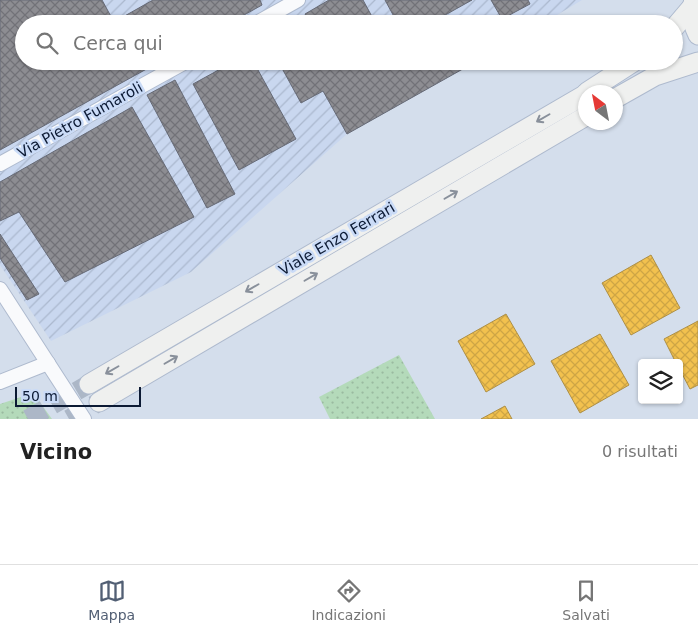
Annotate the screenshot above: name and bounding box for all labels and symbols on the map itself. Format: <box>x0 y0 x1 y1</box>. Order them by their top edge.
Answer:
street label: Via Pietro Fumaroli <box>14 78 146 162</box>
north arrow <box>578 85 623 130</box>
one-way arrow <box>537 114 551 124</box>
one-way arrow <box>444 189 458 199</box>
street label: Viale Enzo Ferrari <box>276 198 398 280</box>
one-way arrow <box>304 272 318 282</box>
one-way arrow <box>245 284 260 294</box>
one-way arrow <box>163 354 178 364</box>
one-way arrow <box>105 366 119 376</box>
scale bar <box>15 384 141 407</box>

